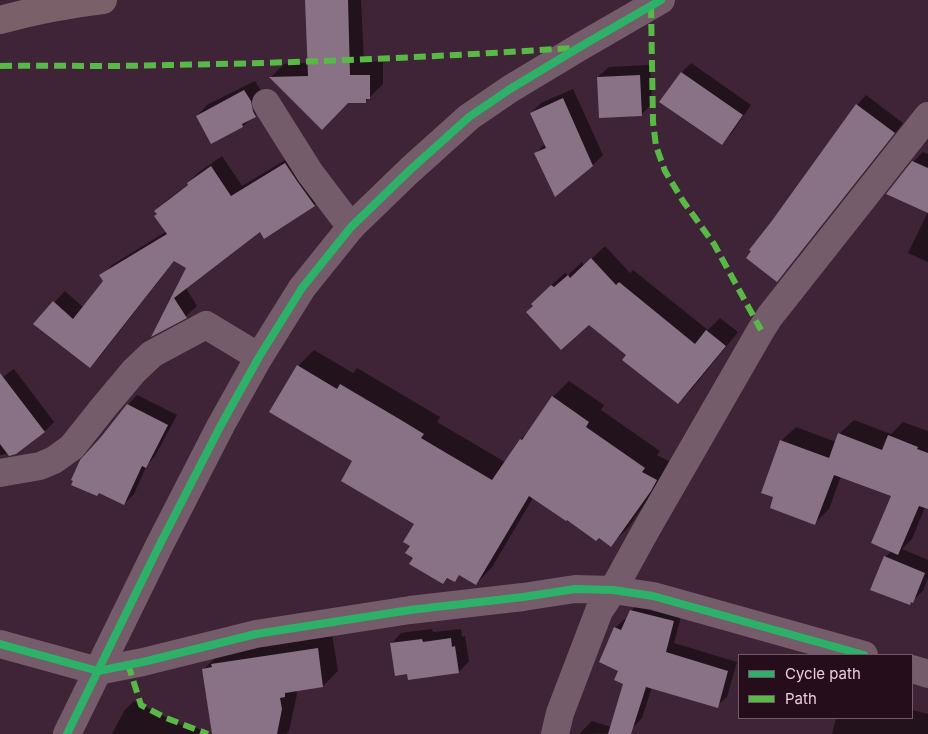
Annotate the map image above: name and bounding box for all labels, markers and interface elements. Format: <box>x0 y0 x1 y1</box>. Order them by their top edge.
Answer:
legend <box>738 654 913 719</box>
text: Cycle path <box>785 664 861 683</box>
text: Path <box>785 689 817 708</box>

